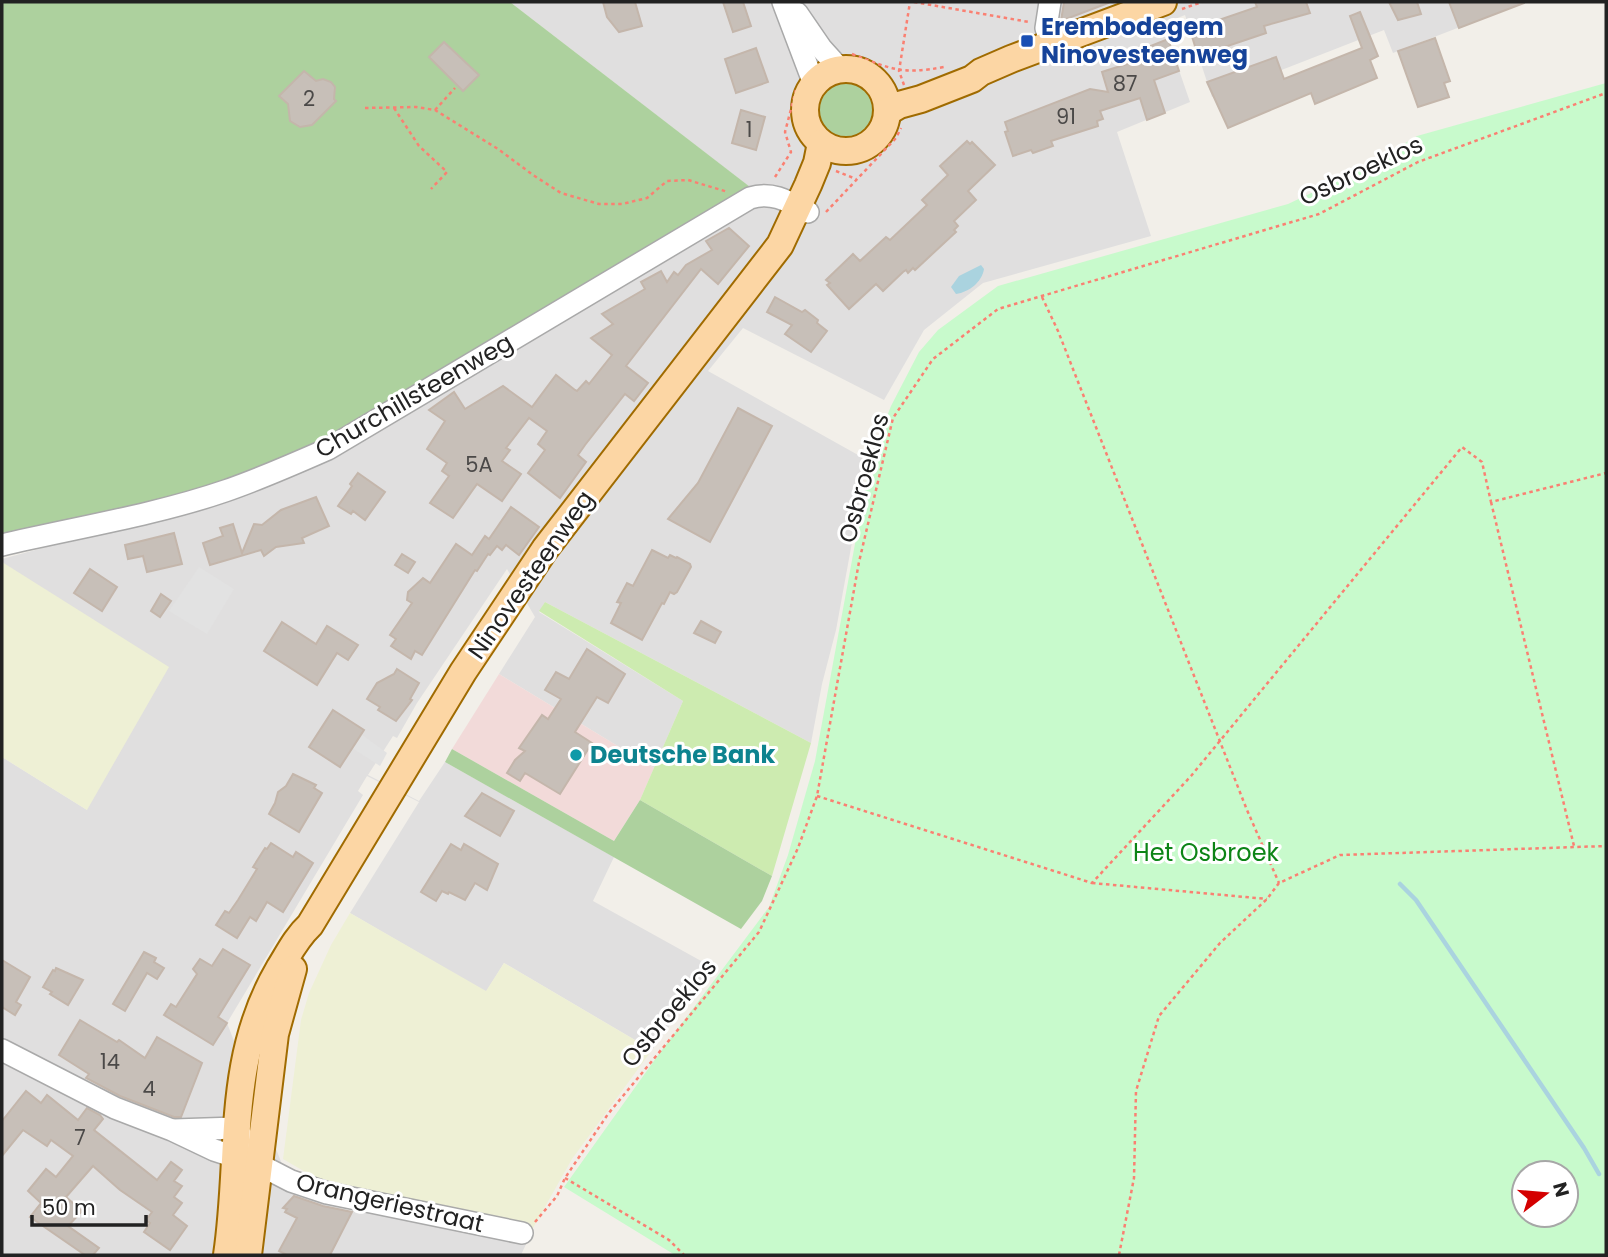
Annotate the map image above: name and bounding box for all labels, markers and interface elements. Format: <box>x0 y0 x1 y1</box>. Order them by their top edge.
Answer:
place label: Erembodegem Ninovesteenweg <box>1041 10 1248 71</box>
marker: Erembodegem Ninovesteenweg <box>1019 33 1035 49</box>
house number: 87 <box>1113 69 1137 98</box>
house number: 2 <box>303 84 315 113</box>
house number: 91 <box>1056 102 1076 131</box>
house number: 1 <box>746 115 752 144</box>
street label: Osbroeklos <box>1294 127 1428 214</box>
street label: Churchillsteenweg <box>309 326 519 466</box>
street label: Osbroeklos <box>830 409 897 546</box>
house number: 5A <box>465 450 493 479</box>
street label: Ninovesteenweg <box>460 484 601 666</box>
place label: Deutsche Bank <box>590 738 775 771</box>
marker: Deutsche Bank <box>568 747 584 763</box>
park label: Het Osbroek <box>1133 836 1280 869</box>
street label: Osbroeklos <box>613 951 724 1074</box>
house number: 14 <box>100 1047 120 1076</box>
house number: 4 <box>142 1074 156 1103</box>
house number: 7 <box>74 1123 86 1152</box>
north arrow <box>1510 1159 1580 1229</box>
street label: Orangeriestraat <box>293 1165 487 1240</box>
text: N <box>1546 1179 1576 1200</box>
scale bar <box>32 1184 145 1228</box>
text: 50 m <box>42 1193 96 1222</box>

